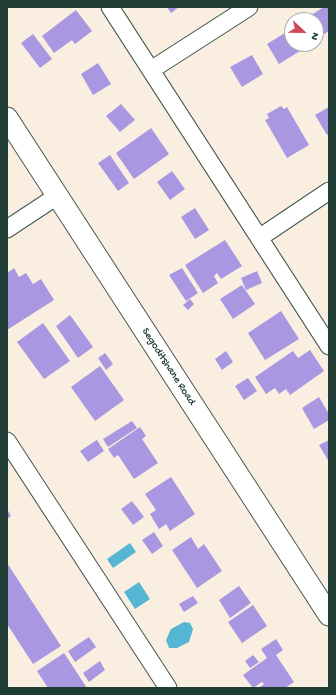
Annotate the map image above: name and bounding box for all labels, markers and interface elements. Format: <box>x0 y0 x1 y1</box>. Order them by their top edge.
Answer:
north arrow <box>284 12 324 52</box>
text: N <box>307 31 321 42</box>
street label: Segoditshane Road <box>138 326 198 408</box>

